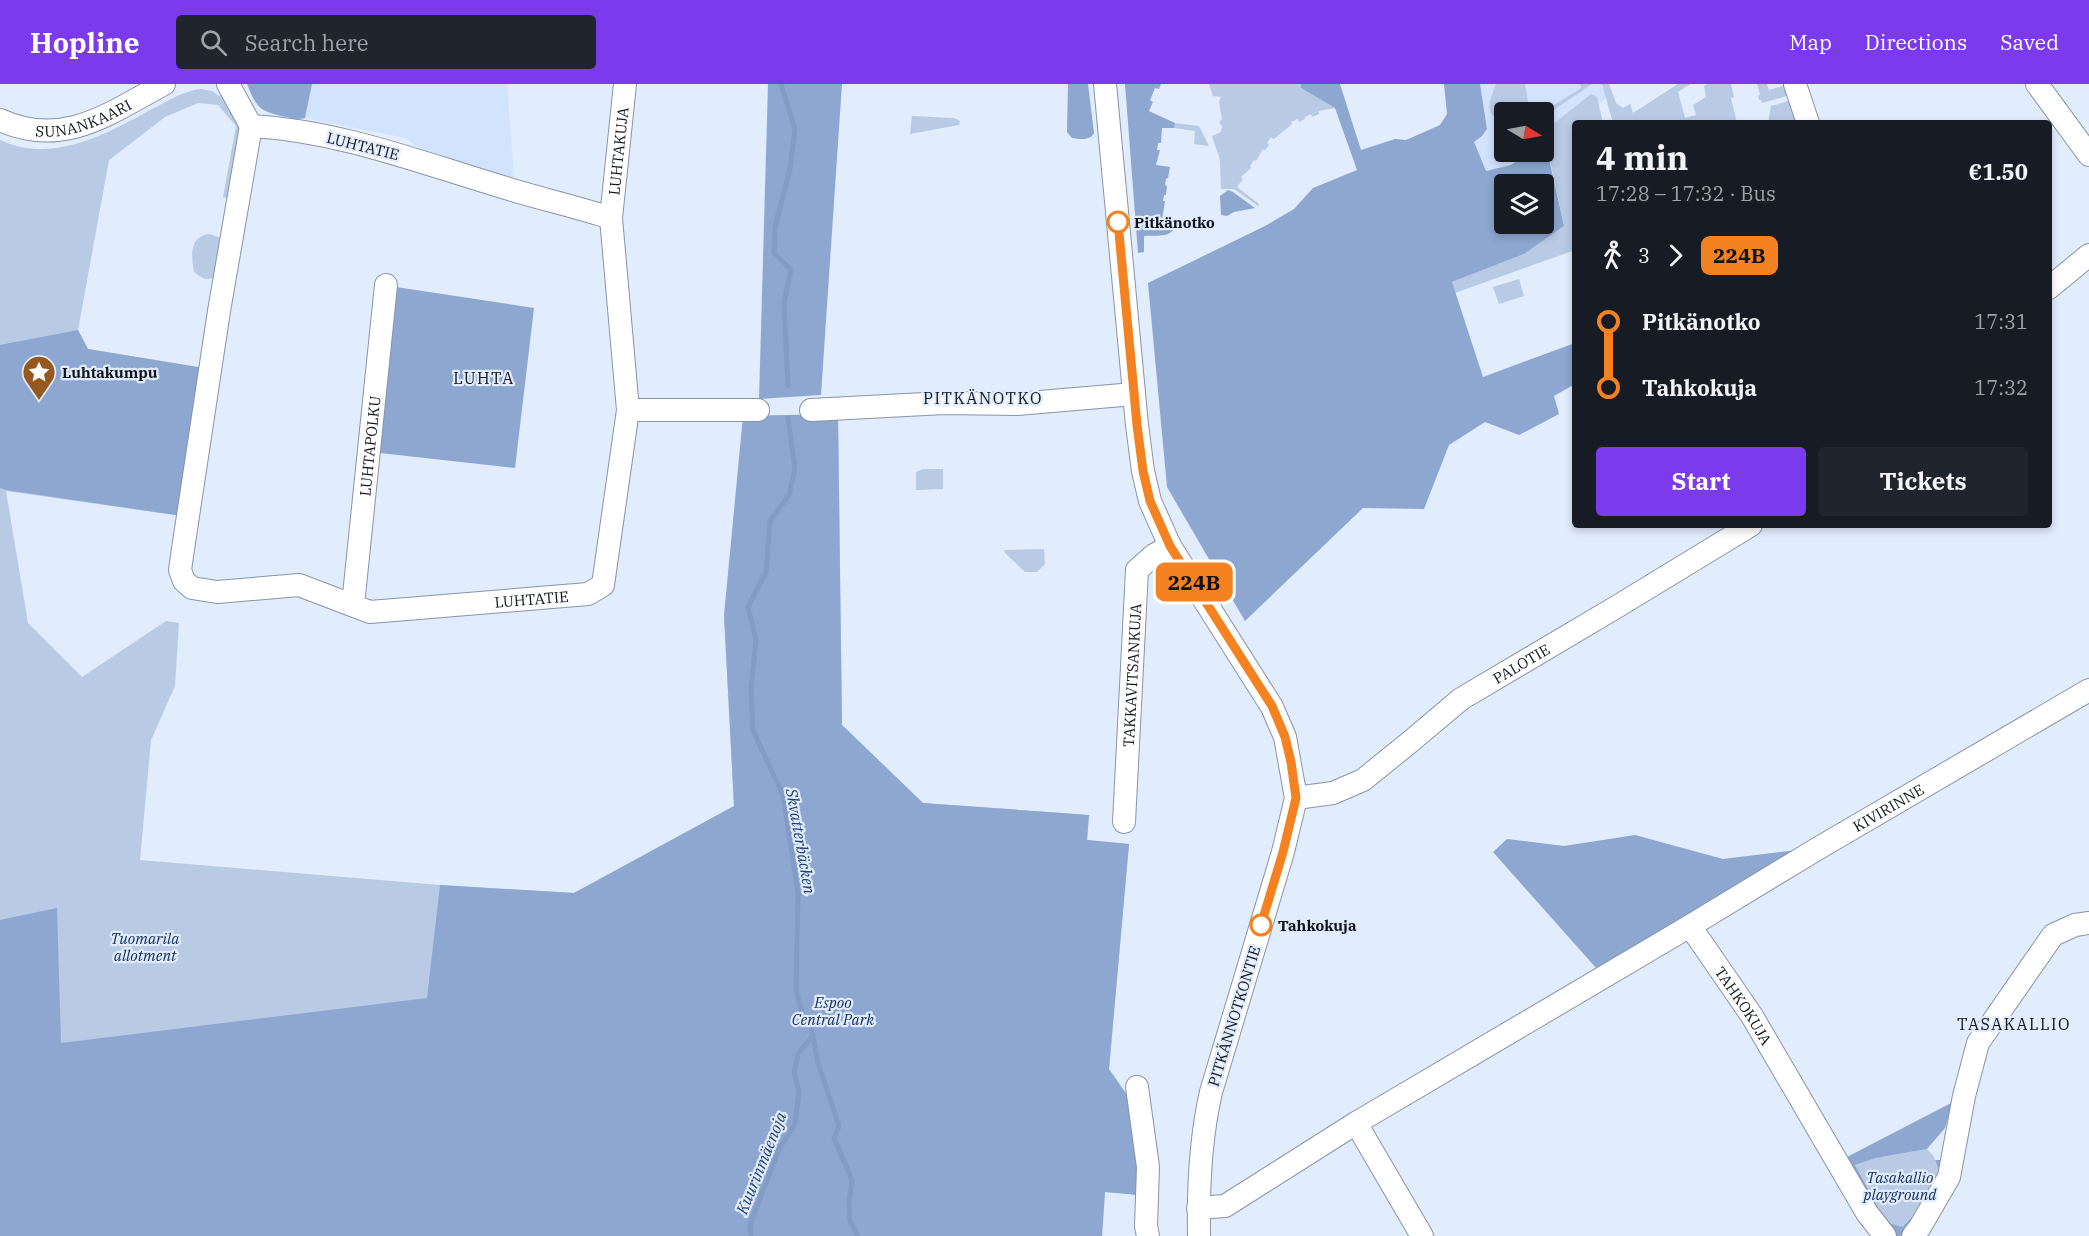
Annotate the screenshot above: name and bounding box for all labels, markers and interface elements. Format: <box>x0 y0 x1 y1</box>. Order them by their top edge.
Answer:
search box <box>176 15 596 69</box>
text: Hopline <box>30 24 140 61</box>
icon: search <box>197 26 230 59</box>
text: Search here <box>245 28 369 57</box>
text: Map <box>1789 28 1832 56</box>
text: Directions <box>1865 28 1967 56</box>
text: Saved <box>2000 28 2059 56</box>
street label: SUNANKAARI <box>35 95 134 140</box>
north arrow <box>1494 102 1554 162</box>
map controls <box>1494 102 1554 234</box>
street label: LUHTAKUJA <box>604 105 632 196</box>
street label: LUHTATIE <box>325 128 401 164</box>
text: 4 min <box>1596 136 1688 179</box>
text: €1.50 <box>1969 157 2028 186</box>
button: layers <box>1494 174 1554 234</box>
text: 17:28 – 17:32 · Bus <box>1596 180 1776 207</box>
marker: Pitkänotko <box>1107 211 1129 233</box>
place label: Pitkänotko <box>1134 213 1215 232</box>
icon: walk <box>1596 239 1629 272</box>
icon: forward <box>1659 239 1692 272</box>
text: 224B <box>1713 241 1766 269</box>
text: 3 <box>1638 242 1650 269</box>
text: Pitkänotko <box>1642 307 1761 336</box>
text: 17:31 <box>1974 308 2028 335</box>
place icon: Luhtakumpu <box>21 354 57 401</box>
place label: Luhtakumpu <box>62 363 158 382</box>
district label: LUHTA <box>453 368 515 388</box>
text: Tahkokuja <box>1642 373 1757 402</box>
text: 17:32 <box>1974 374 2028 401</box>
district label: PITKÄNOTKO <box>923 388 1043 408</box>
street label: LUHTAPOLKU <box>355 395 384 497</box>
button: Start <box>1596 447 1806 516</box>
button: Tickets <box>1818 447 2028 516</box>
line badge: 224B <box>1152 562 1236 602</box>
text: 224B <box>1168 568 1220 596</box>
street label: LUHTATIE <box>494 586 569 611</box>
street label: TAKKAVITSANKUJA <box>1118 602 1145 747</box>
street label: PALOTIE <box>1489 639 1553 688</box>
street label: KIVIRINNE <box>1849 779 1927 836</box>
water label: Skvatterbäcken <box>782 786 820 895</box>
marker: Tahkokuja <box>1250 914 1272 936</box>
place label: Tahkokuja <box>1278 916 1357 935</box>
park label: Tuomarila allotment <box>110 929 180 965</box>
street label: PITKÄNNOTKONTIE <box>1204 943 1264 1089</box>
street label: TAHKOKUJA <box>1711 963 1777 1049</box>
park label: Espoo Central Park <box>792 993 874 1029</box>
district label: TASAKALLIO <box>1957 1014 2071 1034</box>
water label: Kuurinmäenoja <box>731 1109 791 1218</box>
park label: Tasakallio playground <box>1862 1168 1937 1204</box>

